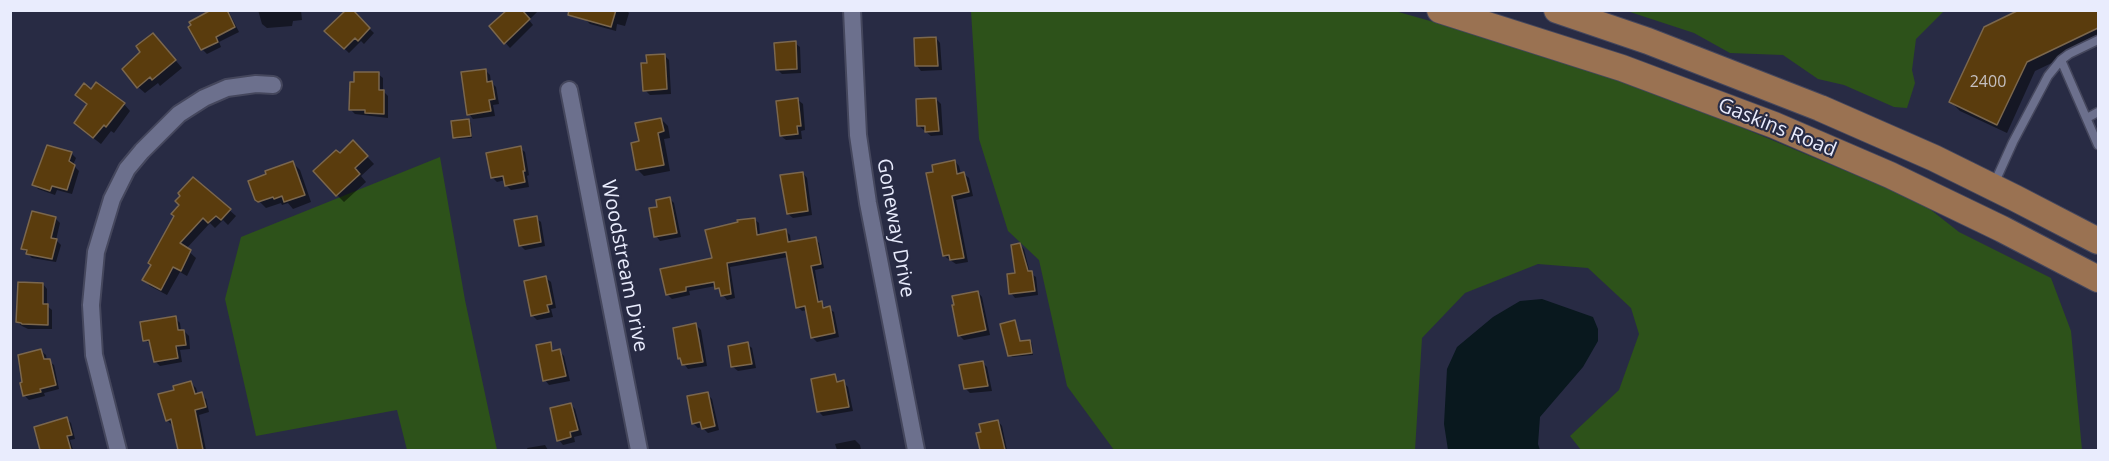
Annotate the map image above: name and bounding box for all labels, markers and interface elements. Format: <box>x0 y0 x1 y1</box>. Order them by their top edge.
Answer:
house number: 2400 <box>1970 72 2006 92</box>
street label: Gaskins Road <box>1714 93 1840 163</box>
street label: Goneway Drive <box>871 157 919 299</box>
street label: Woodstream Drive <box>596 178 652 354</box>

